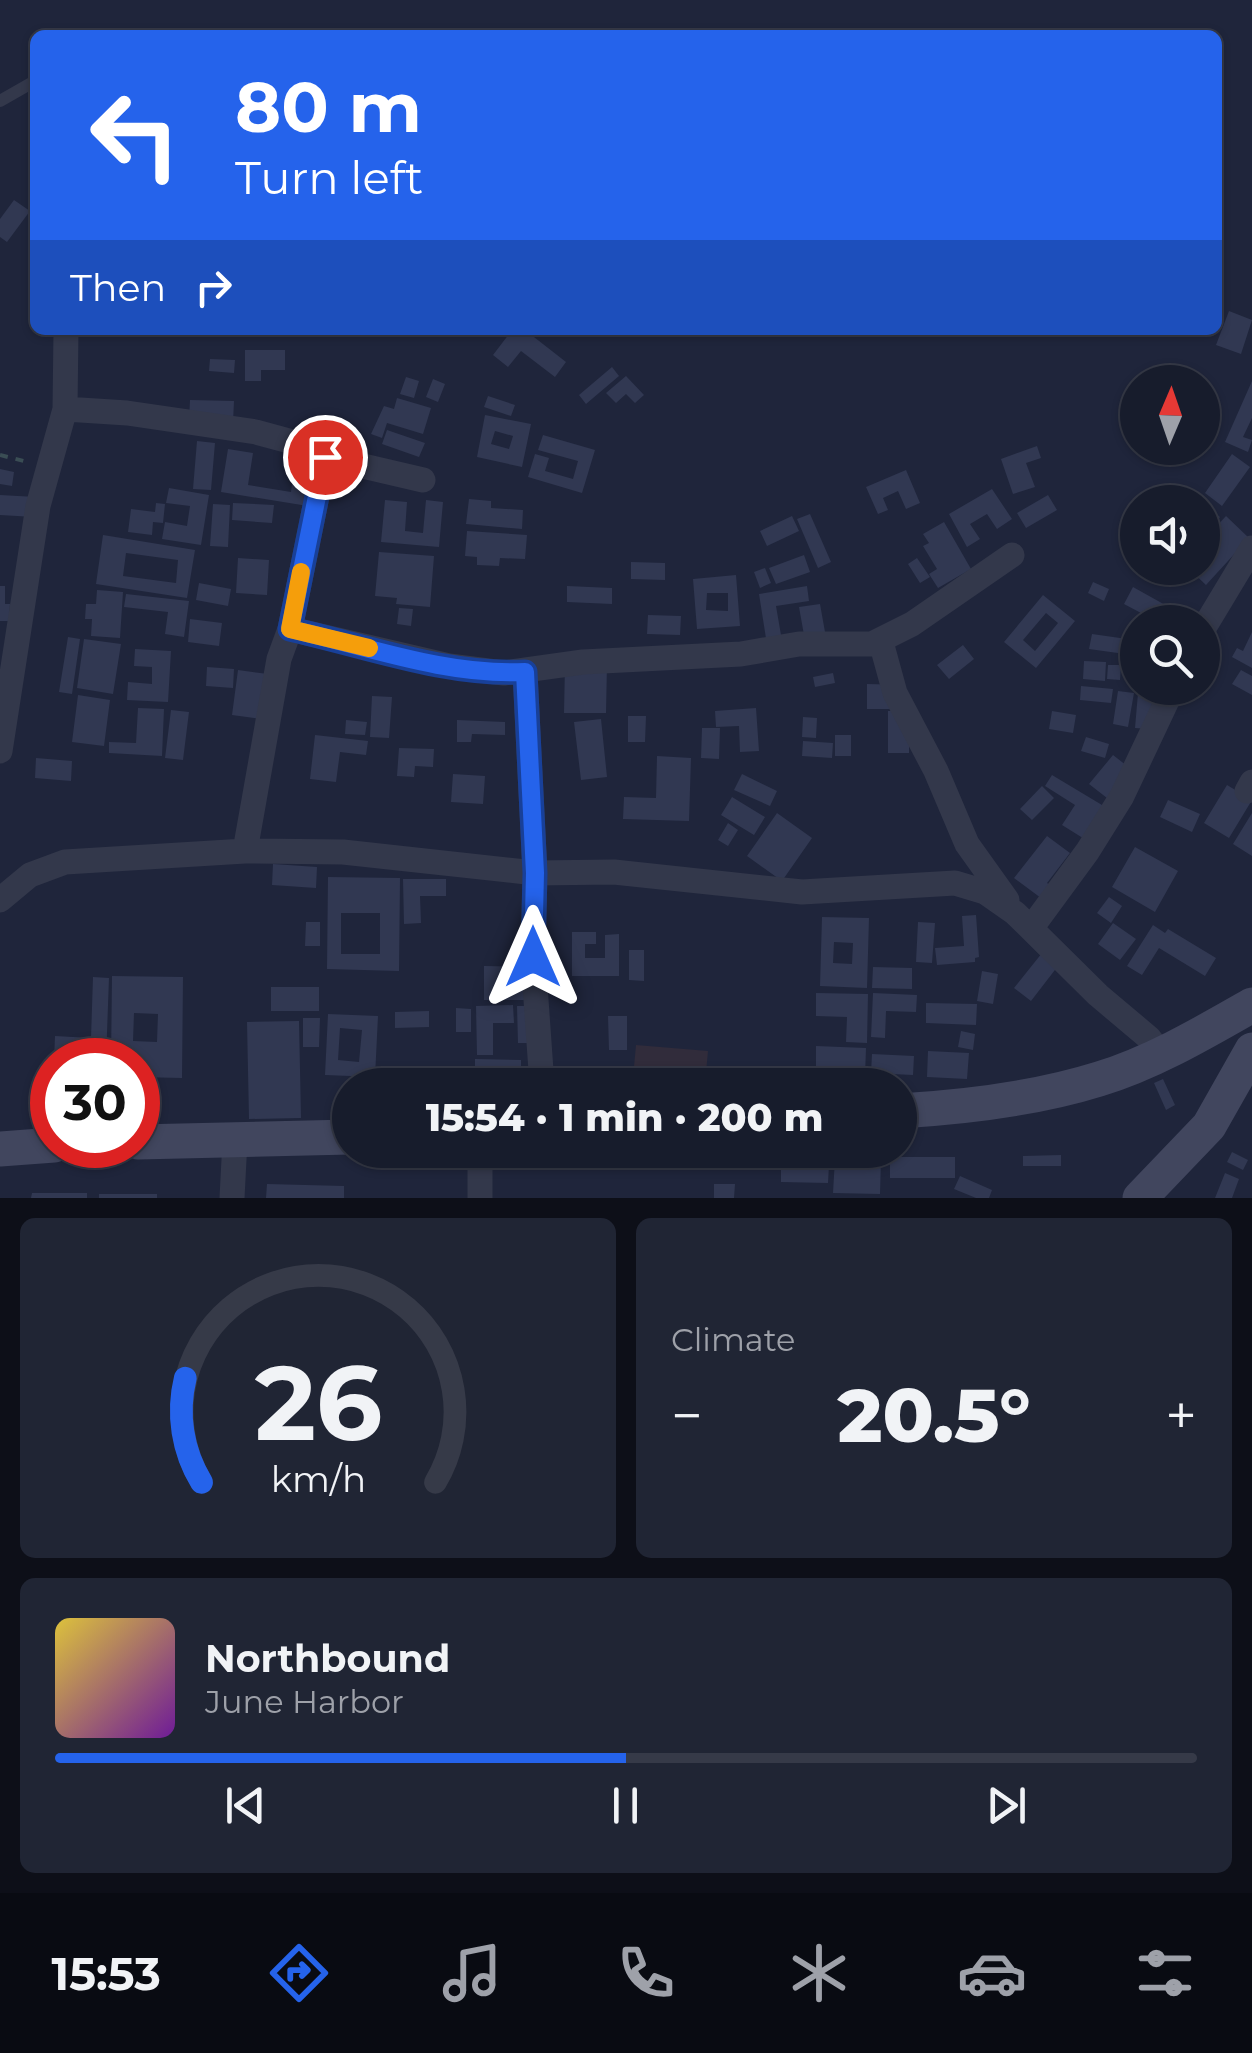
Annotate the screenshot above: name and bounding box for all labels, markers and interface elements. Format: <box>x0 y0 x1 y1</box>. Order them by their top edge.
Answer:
text: 80 m <box>235 64 422 150</box>
icon: left <box>70 70 200 200</box>
text: Turn left <box>235 150 423 205</box>
icon: right <box>186 260 241 315</box>
text: Then <box>70 264 166 311</box>
north arrow <box>1120 365 1220 465</box>
map controls <box>1120 365 1220 705</box>
pin <box>283 415 368 500</box>
icon: arrive <box>298 430 353 485</box>
button: sound <box>1120 485 1220 585</box>
button: search <box>1120 605 1220 705</box>
position arrow <box>481 905 585 1009</box>
speed limit sign: 30 <box>30 1038 160 1168</box>
text: 15:54 · 1 min · 200 m <box>426 1094 823 1141</box>
text: Climate <box>671 1320 795 1359</box>
text: 26 <box>254 1339 382 1466</box>
text: 20.5° <box>837 1369 1031 1461</box>
text: − <box>671 1382 703 1449</box>
text: + <box>1165 1382 1197 1449</box>
text: km/h <box>270 1457 366 1501</box>
text: Northbound <box>205 1635 450 1682</box>
text: June Harbor <box>205 1682 404 1721</box>
icon: previous <box>218 1778 273 1833</box>
icon: pause <box>598 1778 653 1833</box>
icon: next <box>979 1778 1034 1833</box>
icon: directions <box>264 1938 334 2008</box>
icon: music <box>437 1938 507 2008</box>
icon: phone <box>611 1938 681 2008</box>
icon: climate <box>784 1938 854 2008</box>
icon: car <box>957 1938 1027 2008</box>
icon: filters <box>1130 1938 1200 2008</box>
text: 15:53 <box>52 1946 161 2001</box>

